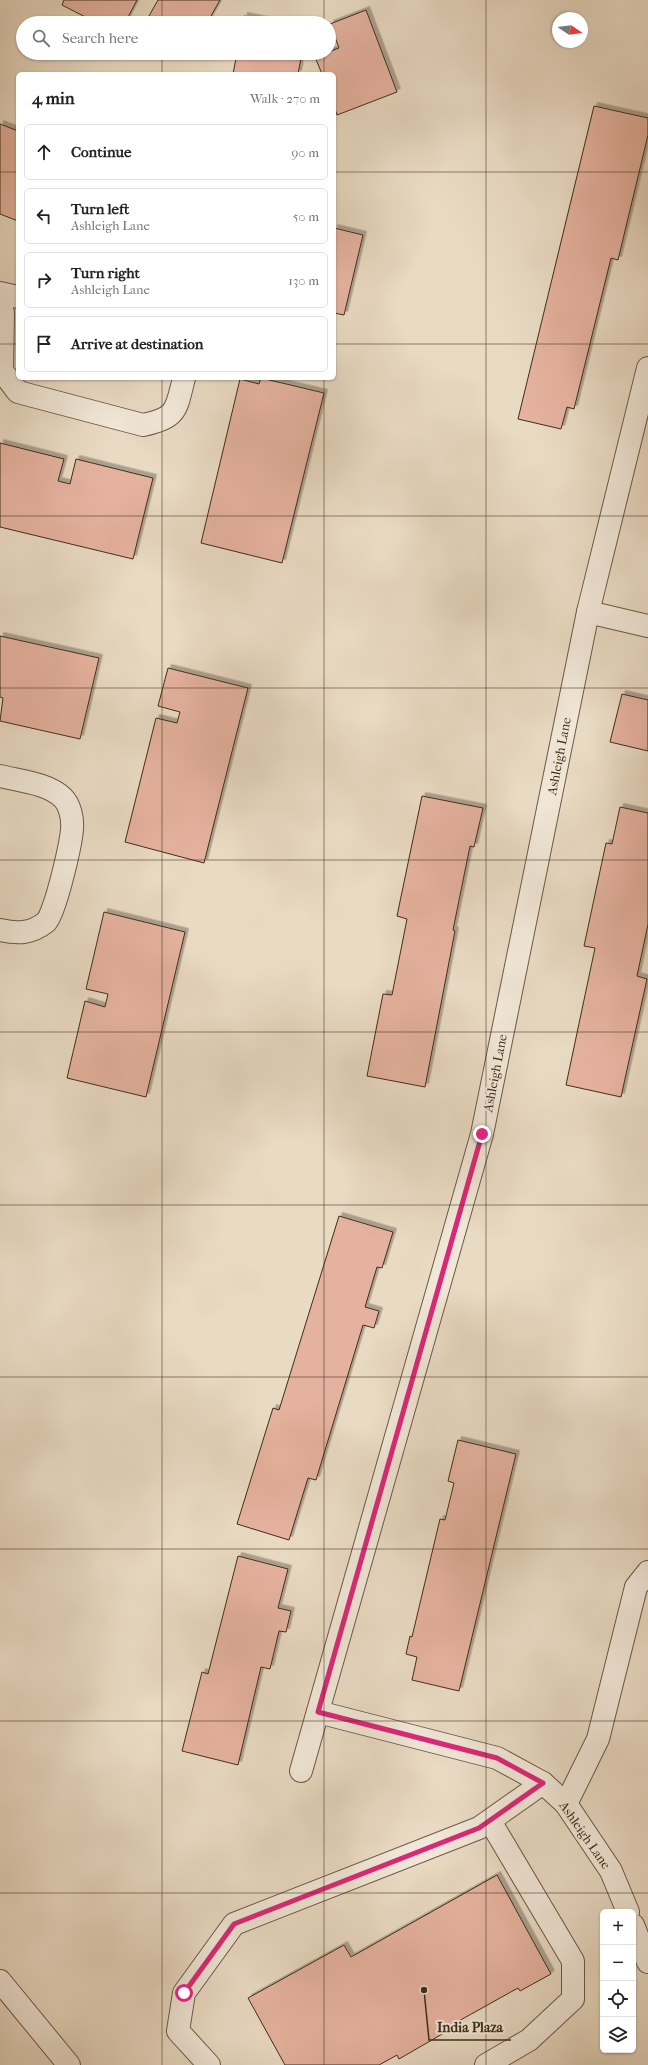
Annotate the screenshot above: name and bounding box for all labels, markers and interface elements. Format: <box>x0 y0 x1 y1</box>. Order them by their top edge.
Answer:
north arrow <box>552 12 588 48</box>
search box <box>16 16 336 60</box>
icon: search <box>30 27 52 49</box>
text: Search here <box>62 29 138 47</box>
text: 4 min <box>32 88 75 108</box>
text: Walk · 270 m <box>250 91 320 106</box>
icon: ahead <box>33 141 55 163</box>
text: Continue <box>71 143 131 161</box>
text: 90 m <box>291 145 319 160</box>
text: Turn left <box>71 200 129 218</box>
icon: left <box>33 205 55 227</box>
text: 50 m <box>293 209 319 224</box>
text: Ashleigh Lane <box>71 218 150 233</box>
text: Turn right <box>71 264 140 282</box>
icon: right <box>33 269 55 291</box>
text: 130 m <box>288 273 319 288</box>
text: Ashleigh Lane <box>71 282 150 297</box>
icon: arrive <box>33 333 55 355</box>
text: Arrive at destination <box>71 335 203 353</box>
street label: Ashleigh Lane <box>544 715 574 797</box>
street label: Ashleigh Lane <box>480 1032 510 1114</box>
route end <box>473 1125 491 1143</box>
street label: Ashleigh Lane <box>556 1798 614 1872</box>
map controls <box>600 1909 636 2053</box>
button: + <box>600 1909 636 1945</box>
button: − <box>600 1945 636 1981</box>
button: locate <box>600 1981 636 2017</box>
route start <box>175 1984 193 2002</box>
callout: India Plaza <box>429 2014 511 2040</box>
button: layers <box>600 2017 636 2053</box>
text: India Plaza <box>437 2019 504 2036</box>

